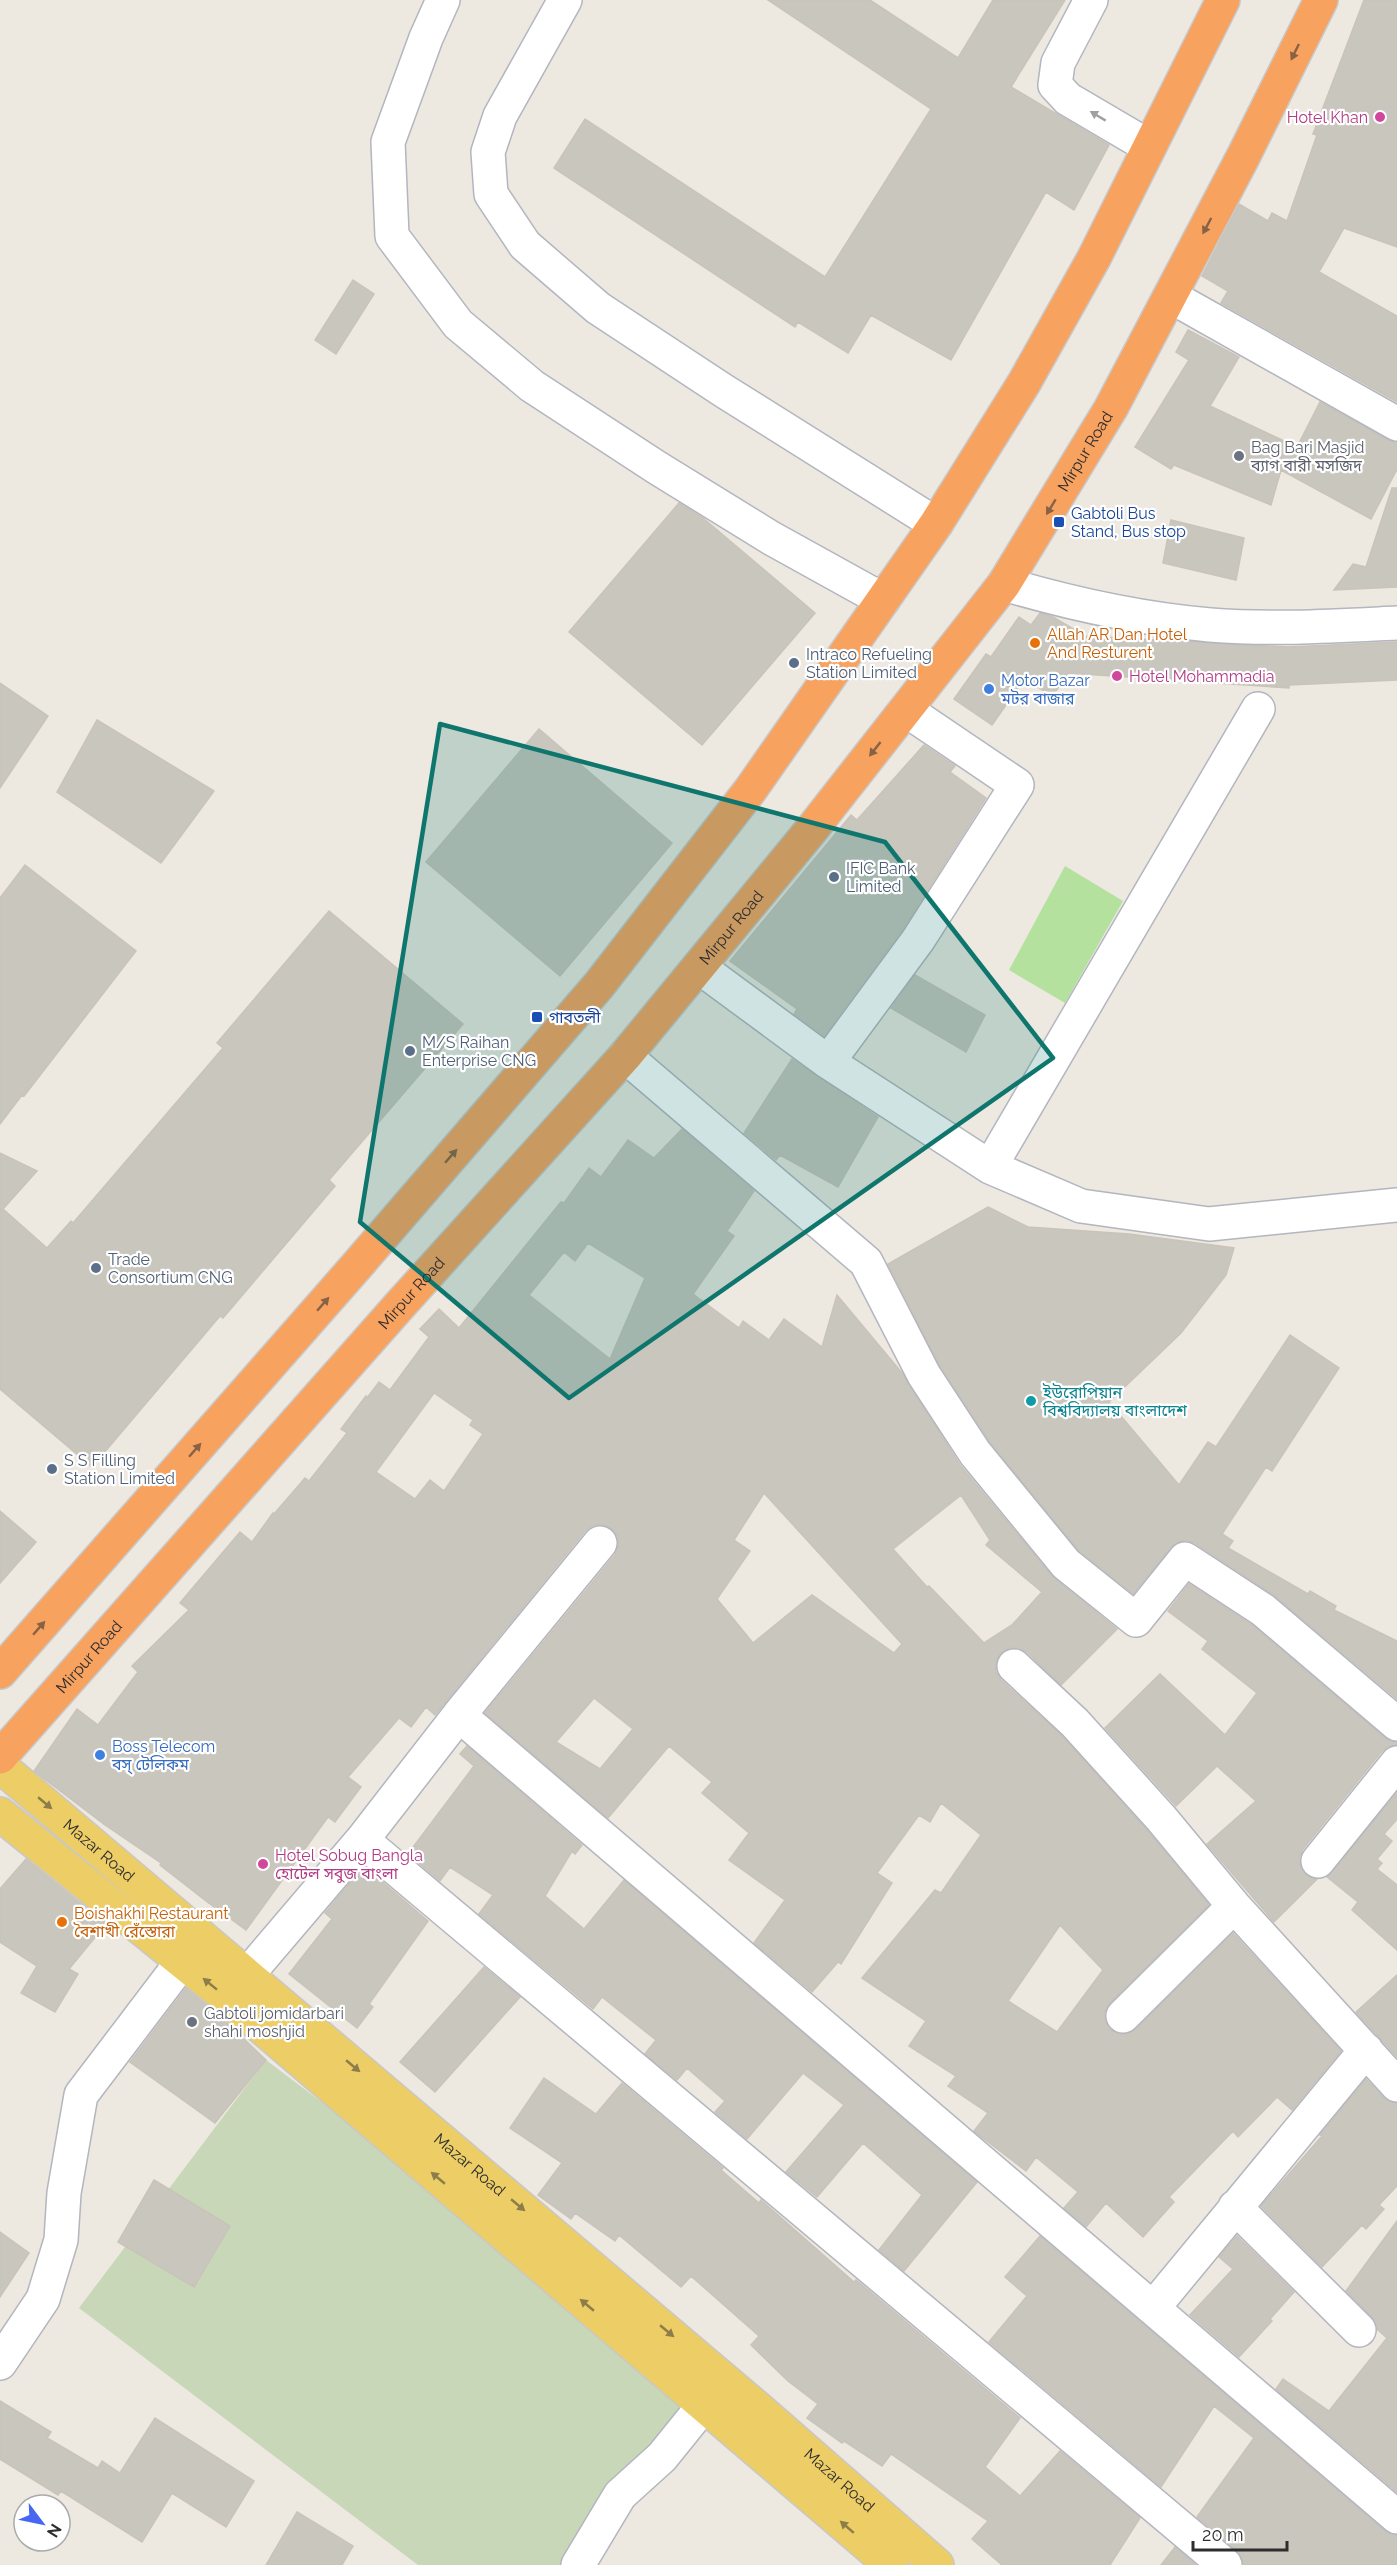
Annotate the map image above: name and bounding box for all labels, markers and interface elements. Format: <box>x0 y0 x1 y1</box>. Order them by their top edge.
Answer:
one-way arrow <box>1290 44 1300 61</box>
place label: Hotel Khan <box>1287 108 1368 127</box>
marker: Hotel Khan <box>1373 110 1387 124</box>
one-way arrow <box>1089 111 1106 121</box>
one-way arrow <box>1202 218 1212 235</box>
street label: Mirpur Road <box>1053 408 1116 495</box>
place label: Bag Bari Masjid ব্যাগ বারী মসজিদ <box>1250 438 1364 475</box>
marker: Bag Bari Masjid ব্যাগ বারী মসজিদ <box>1232 449 1246 463</box>
one-way arrow <box>1046 499 1057 515</box>
place label: Gabtoli Bus Stand, Bus stop <box>1071 504 1186 541</box>
marker: Gabtoli Bus Stand, Bus stop <box>1052 515 1066 529</box>
place label: Allah AR Dan Hotel And Resturent <box>1047 625 1188 662</box>
marker: Allah AR Dan Hotel And Resturent <box>1028 636 1042 650</box>
place label: Intraco Refueling Station Limited <box>806 645 932 682</box>
marker: Intraco Refueling Station Limited <box>787 656 801 670</box>
place label: Hotel Mohammadia <box>1129 667 1274 686</box>
marker: Hotel Mohammadia <box>1110 669 1124 683</box>
place label: Motor Bazar মটর বাজার <box>1000 671 1090 708</box>
marker: Motor Bazar মটর বাজার <box>982 682 996 696</box>
one-way arrow <box>870 742 882 757</box>
place label: IFIC Bank Limited <box>846 859 916 896</box>
marker: IFIC Bank Limited <box>827 870 841 884</box>
street label: Mirpur Road <box>695 886 767 968</box>
place label: গাবতলী <box>549 1008 601 1027</box>
marker: গাবতলী <box>530 1010 544 1024</box>
place label: M/S Raihan Enterprise CNG <box>422 1033 536 1070</box>
marker: M/S Raihan Enterprise CNG <box>403 1044 417 1058</box>
one-way arrow <box>444 1149 457 1164</box>
place label: Trade Consortium CNG <box>108 1250 233 1287</box>
street label: Mirpur Road <box>374 1253 448 1333</box>
marker: Trade Consortium CNG <box>89 1261 103 1275</box>
one-way arrow <box>317 1296 330 1311</box>
place label: ইউরোপিয়ান বিশ্ববিদ্যালয় বাংলাদেশ <box>1042 1383 1188 1420</box>
marker: ইউরোপিয়ান বিশ্ববিদ্যালয় বাংলাদেশ <box>1024 1394 1038 1408</box>
one-way arrow <box>188 1443 201 1458</box>
place label: S S Filling Station Limited <box>64 1451 175 1488</box>
marker: S S Filling Station Limited <box>45 1462 59 1476</box>
street label: Mirpur Road <box>52 1617 126 1697</box>
one-way arrow <box>32 1620 45 1636</box>
place label: Boss Telecom বস্ টেলিকম <box>111 1737 215 1775</box>
marker: Boss Telecom বস্ টেলিকম <box>93 1748 107 1762</box>
one-way arrow <box>37 1797 53 1810</box>
street label: Mazar Road <box>60 1815 139 1885</box>
place label: Hotel Sobug Bangla হোটেল সবুজ বাংলা <box>275 1846 423 1883</box>
marker: Hotel Sobug Bangla হোটেল সবুজ বাংলা <box>256 1857 270 1871</box>
place label: Boishakhi Restaurant বৈশাখী রেঁস্তোরা <box>73 1904 229 1941</box>
marker: Boishakhi Restaurant বৈশাখী রেঁস্তোরা <box>55 1915 69 1929</box>
one-way arrow <box>202 1978 218 1991</box>
place label: Gabtoli jomidarbari shahi moshjid <box>204 2004 344 2041</box>
marker: Gabtoli jomidarbari shahi moshjid <box>185 2015 199 2029</box>
one-way arrow <box>345 2059 361 2072</box>
street label: Mazar Road <box>431 2129 509 2200</box>
one-way arrow <box>431 2172 446 2185</box>
one-way arrow <box>510 2198 525 2211</box>
one-way arrow <box>580 2299 595 2312</box>
one-way arrow <box>659 2324 674 2337</box>
street label: Mazar Road <box>801 2444 879 2516</box>
north arrow <box>12 2493 72 2553</box>
scale bar <box>1193 2514 1288 2552</box>
text: N <box>43 2520 66 2541</box>
one-way arrow <box>840 2521 855 2534</box>
text: 20 m <box>1202 2524 1244 2545</box>

